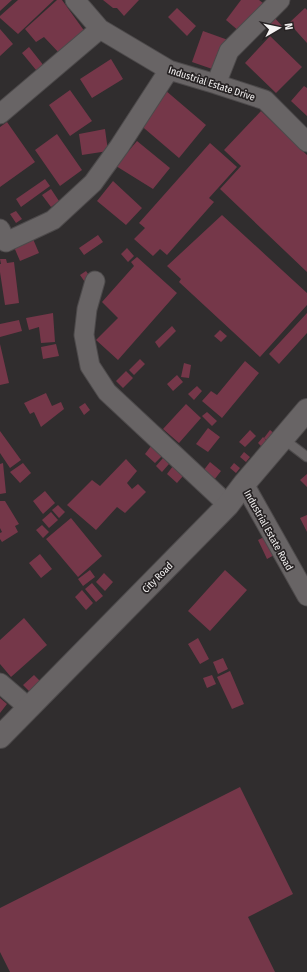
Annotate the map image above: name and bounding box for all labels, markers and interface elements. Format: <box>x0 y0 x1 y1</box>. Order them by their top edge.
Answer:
north arrow <box>259 8 299 48</box>
text: N <box>281 22 295 31</box>
street label: Industrial Estate Drive <box>167 64 257 104</box>
street label: Industrial Estate Road <box>241 488 295 573</box>
street label: City Road <box>140 560 176 596</box>

